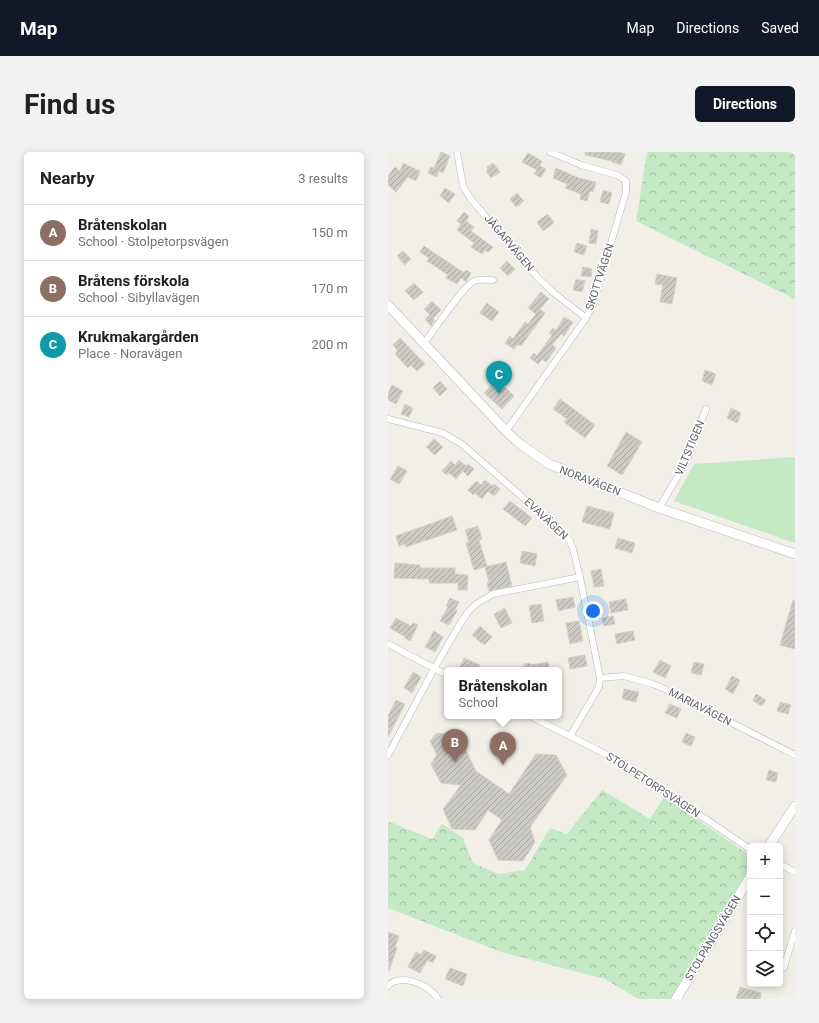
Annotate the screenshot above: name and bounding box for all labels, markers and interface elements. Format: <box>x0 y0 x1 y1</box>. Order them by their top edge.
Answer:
text: Map <box>20 17 58 40</box>
text: Map <box>627 20 654 36</box>
text: Directions <box>676 20 739 36</box>
text: Saved <box>761 20 799 36</box>
button: Directions <box>695 86 795 122</box>
text: Find us <box>24 88 115 121</box>
text: Nearby <box>40 168 95 188</box>
text: 3 results <box>298 171 348 186</box>
street label: JÄGARVÄGEN <box>482 212 536 274</box>
text: Bråtenskolan <box>78 216 167 234</box>
text: A <box>49 225 57 240</box>
text: 150 m <box>311 225 348 240</box>
text: School · Stolpetorpsvägen <box>78 234 229 249</box>
street label: SKOTTVÄGEN <box>583 242 617 312</box>
text: Bråtens förskola <box>78 272 189 290</box>
text: B <box>49 281 57 296</box>
text: 170 m <box>311 281 348 296</box>
text: School · Sibyllavägen <box>78 290 200 305</box>
text: Krukmakargården <box>78 328 199 346</box>
text: C <box>49 337 57 352</box>
text: 200 m <box>311 337 348 352</box>
text: Place · Noravägen <box>78 346 182 361</box>
pin: C <box>486 361 512 394</box>
street label: VILTSTIGEN <box>673 418 707 478</box>
street label: NORAVÄGEN <box>558 463 622 499</box>
street label: EVAVÄGEN <box>522 496 570 542</box>
your location <box>583 601 603 621</box>
popup <box>444 667 562 719</box>
text: Bråtenskolan <box>458 677 548 695</box>
street label: MARIAVÄGEN <box>666 686 734 728</box>
text: School <box>458 695 498 710</box>
pin: B <box>442 729 468 762</box>
pin: A <box>490 732 516 765</box>
street label: STOLPETORPSVÄGEN <box>604 750 702 820</box>
map controls <box>747 843 783 987</box>
button: + <box>747 843 783 879</box>
button: − <box>747 879 783 915</box>
street label: STOLPÄNGSVÄGEN <box>682 893 744 983</box>
button: locate <box>747 915 783 951</box>
button: layers <box>747 951 783 987</box>

